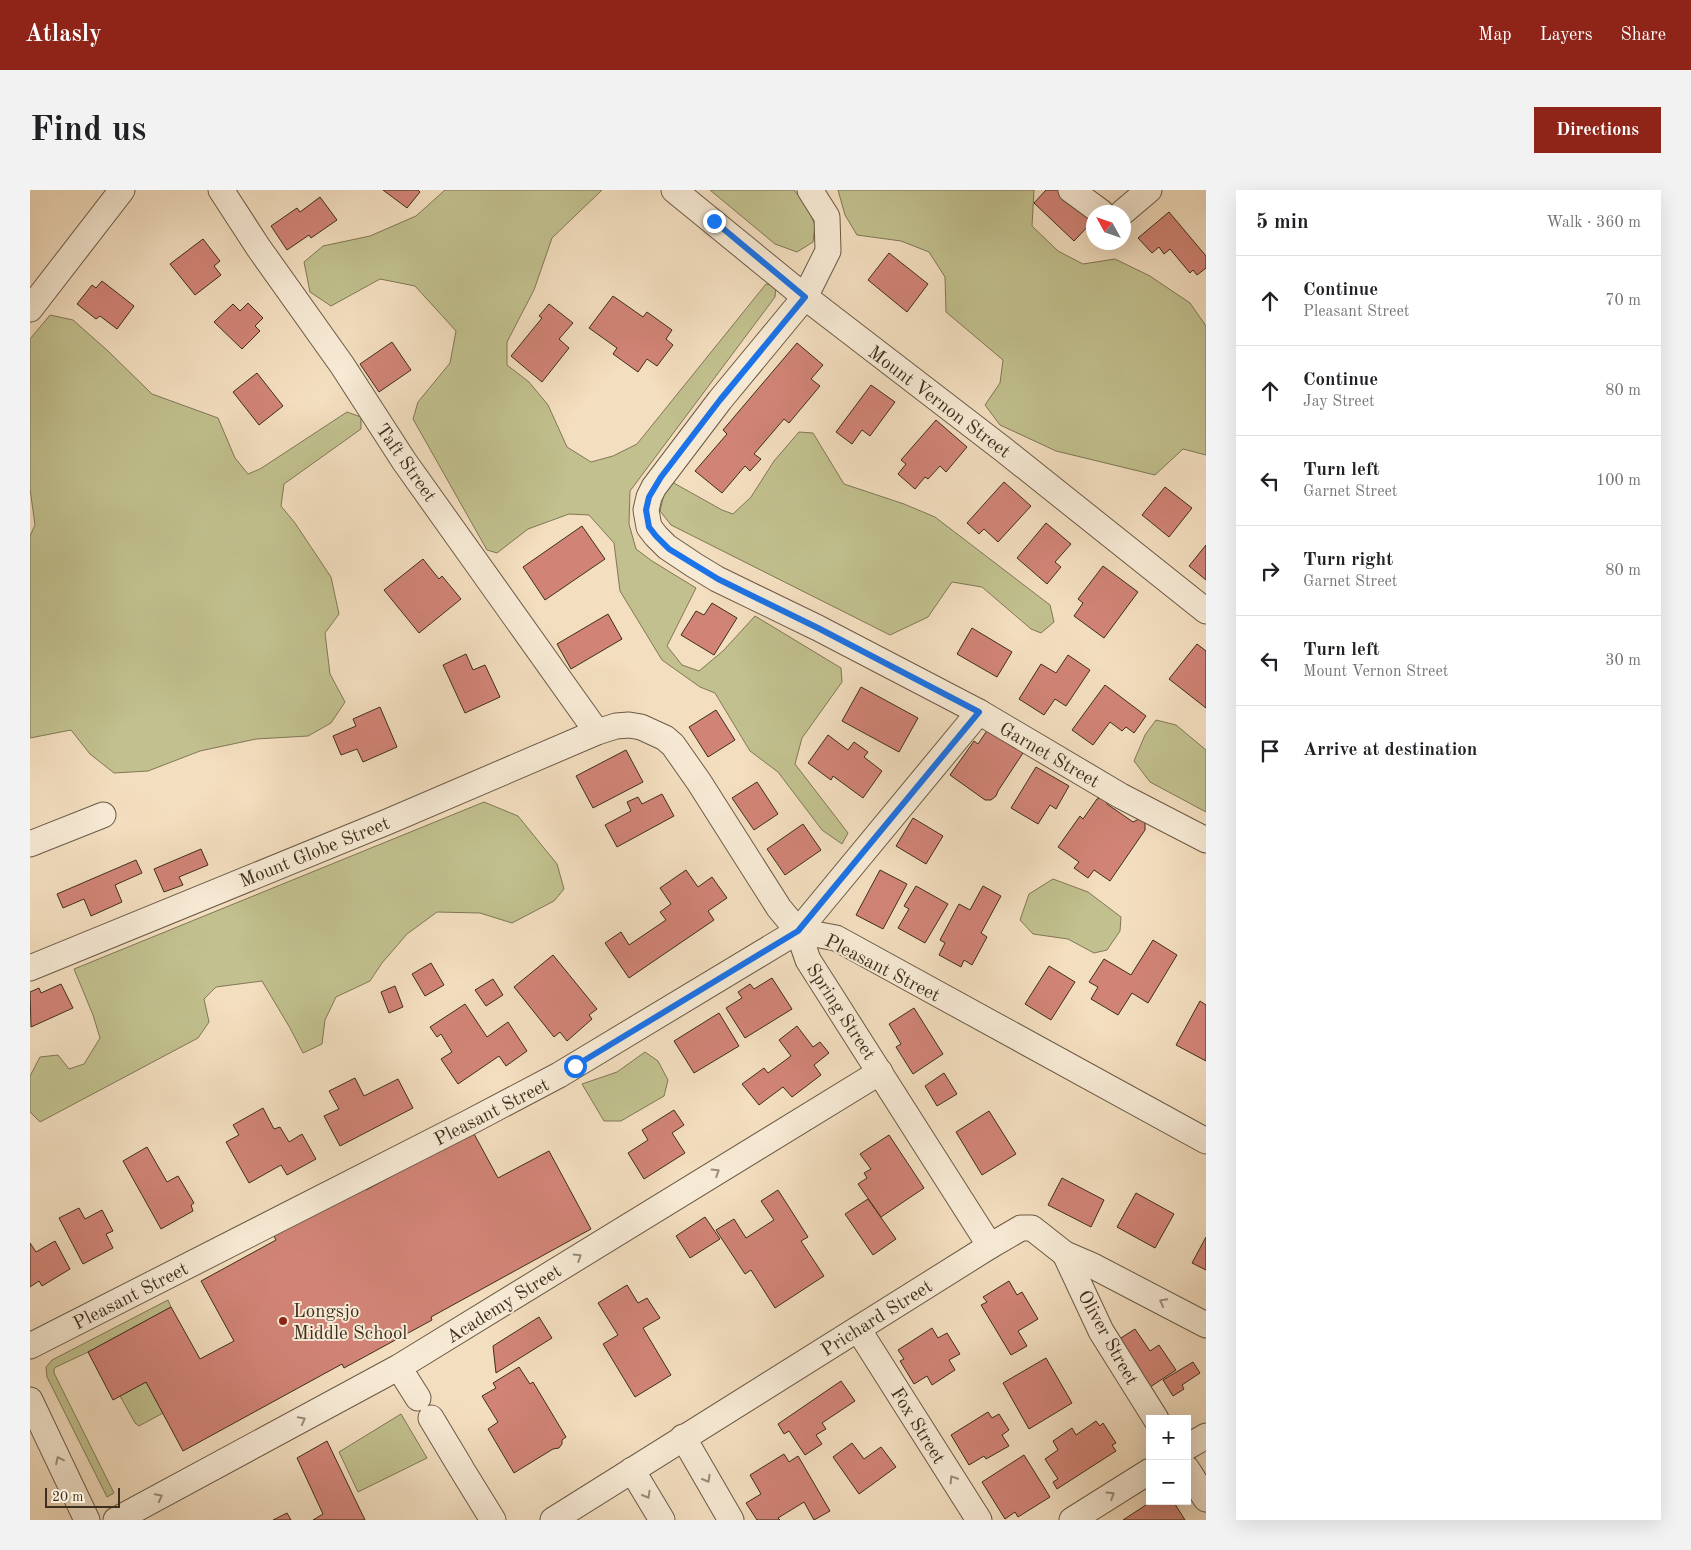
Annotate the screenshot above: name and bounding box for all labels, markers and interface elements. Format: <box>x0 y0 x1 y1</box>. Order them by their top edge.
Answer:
text: Atlasly <box>25 23 102 47</box>
text: Map <box>1478 26 1512 44</box>
text: Layers <box>1540 26 1592 44</box>
text: Share <box>1620 26 1666 44</box>
button: Directions <box>1534 107 1661 153</box>
text: Find us <box>30 113 146 148</box>
north arrow <box>1086 205 1131 250</box>
route end <box>703 210 726 233</box>
text: 5 min <box>1256 212 1309 233</box>
text: Walk · 360 m <box>1546 215 1641 231</box>
text: Continue <box>1303 281 1378 300</box>
icon: ahead <box>1256 287 1284 315</box>
text: 70 m <box>1605 293 1641 309</box>
text: Pleasant Street <box>1303 304 1409 320</box>
street label: Mount Vernon Street <box>864 343 1013 463</box>
text: Continue <box>1303 371 1378 390</box>
icon: ahead <box>1256 377 1284 405</box>
text: 80 m <box>1605 383 1641 399</box>
text: Jay Street <box>1303 394 1375 410</box>
street label: Taft Street <box>371 421 439 506</box>
text: Turn left <box>1303 461 1380 480</box>
icon: left <box>1256 467 1284 495</box>
text: 100 m <box>1596 473 1641 489</box>
text: Garnet Street <box>1303 484 1397 500</box>
text: Turn right <box>1303 551 1393 570</box>
icon: right <box>1256 557 1284 585</box>
text: 80 m <box>1605 563 1641 579</box>
text: Garnet Street <box>1303 574 1397 590</box>
text: Turn left <box>1303 641 1380 660</box>
icon: left <box>1256 647 1284 675</box>
text: 30 m <box>1605 653 1641 669</box>
text: Mount Vernon Street <box>1303 664 1448 680</box>
street label: Garnet Street <box>995 720 1102 792</box>
icon: arrive <box>1256 737 1284 765</box>
text: Arrive at destination <box>1303 741 1477 760</box>
street label: Mount Globe Street <box>237 815 393 892</box>
street label: Pleasant Street <box>821 932 942 1006</box>
street label: Spring Street <box>802 961 878 1064</box>
route start <box>564 1055 587 1078</box>
street label: Pleasant Street <box>432 1076 553 1150</box>
one-way arrow <box>711 1169 720 1179</box>
one-way arrow <box>572 1254 581 1264</box>
street label: Pleasant Street <box>71 1260 192 1334</box>
street label: Academy Street <box>443 1262 565 1348</box>
street label: Prichard Street <box>818 1277 936 1361</box>
street label: Oliver Street <box>1073 1288 1141 1389</box>
one-way arrow <box>1159 1298 1168 1308</box>
place label: Longsjo Middle School <box>293 1303 407 1344</box>
marker: Longsjo Middle School <box>277 1315 289 1327</box>
street label: Fox Street <box>886 1385 948 1468</box>
map controls <box>1146 1415 1191 1505</box>
button: + <box>1146 1415 1191 1460</box>
one-way arrow <box>297 1416 306 1426</box>
one-way arrow <box>55 1456 65 1465</box>
button: − <box>1146 1460 1191 1505</box>
one-way arrow <box>701 1473 711 1482</box>
one-way arrow <box>950 1475 960 1484</box>
scale bar <box>45 1485 120 1508</box>
one-way arrow <box>641 1489 651 1498</box>
text: 20 m <box>52 1490 83 1504</box>
one-way arrow <box>1105 1492 1114 1502</box>
one-way arrow <box>154 1493 163 1503</box>

